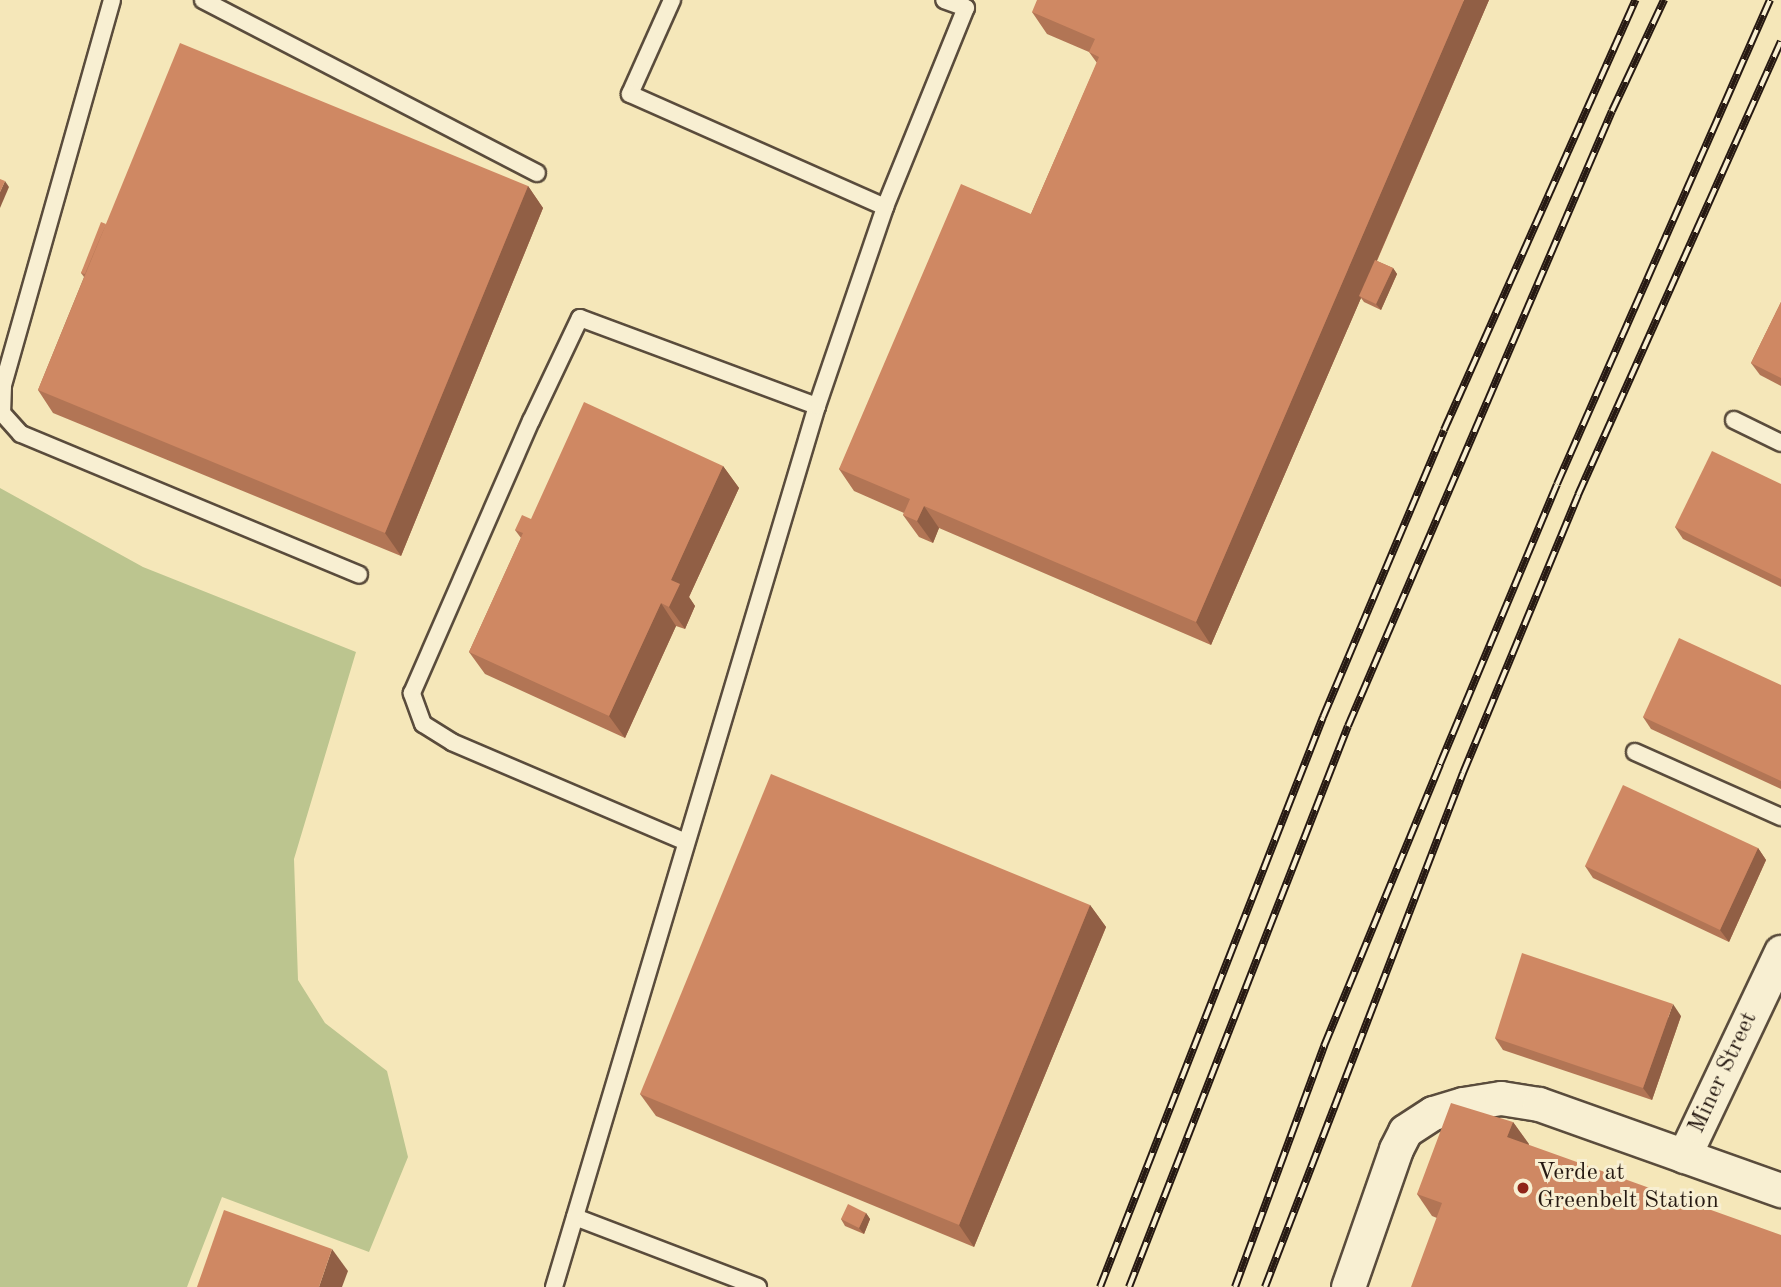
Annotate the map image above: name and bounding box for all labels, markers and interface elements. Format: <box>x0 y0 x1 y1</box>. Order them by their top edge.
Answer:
street label: Miner Street <box>1683 1008 1765 1138</box>
place label: Verde at Greenbelt Station <box>1537 1160 1719 1216</box>
marker: Verde at Greenbelt Station <box>1515 1180 1531 1196</box>

